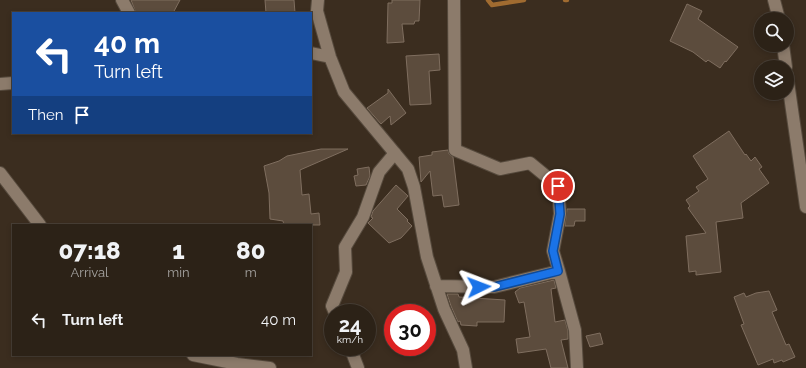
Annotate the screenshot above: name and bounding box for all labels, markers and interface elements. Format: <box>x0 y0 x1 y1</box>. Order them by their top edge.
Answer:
map controls <box>754 12 794 100</box>
button: search <box>754 12 794 52</box>
text: 40 m <box>94 27 160 60</box>
icon: left <box>28 28 80 80</box>
button: layers <box>754 60 794 100</box>
text: Turn left <box>94 61 163 82</box>
icon: arrive <box>71 104 93 126</box>
text: Then <box>28 106 63 124</box>
pin <box>541 169 575 203</box>
icon: arrive <box>547 175 569 197</box>
text: 07:18 <box>59 236 121 265</box>
text: 1 <box>172 236 185 265</box>
text: 80 <box>236 236 265 265</box>
text: Arrival <box>71 265 109 280</box>
text: min <box>167 265 190 280</box>
text: m <box>245 265 257 280</box>
position arrow <box>458 266 500 308</box>
speed limit sign: 30 <box>384 304 436 356</box>
icon: left <box>28 309 50 331</box>
text: Turn left <box>62 311 123 329</box>
text: 40 m <box>261 311 296 329</box>
text: 24 <box>339 313 361 337</box>
text: km/h <box>337 334 363 345</box>

